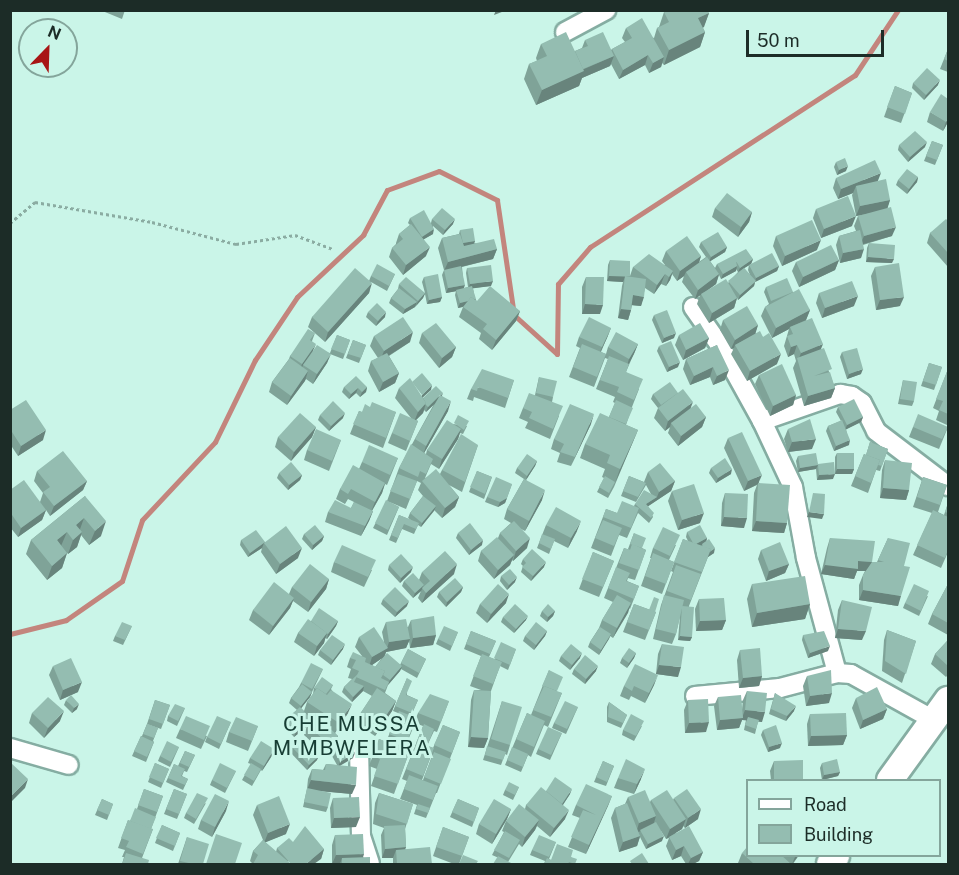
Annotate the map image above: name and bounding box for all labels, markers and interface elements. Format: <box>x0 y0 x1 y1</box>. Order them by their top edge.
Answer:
north arrow <box>18 18 78 78</box>
scale bar <box>749 18 887 56</box>
text: N <box>45 22 64 44</box>
text: 50 m <box>757 30 800 51</box>
district label: CHE MUSSA M'MBWELERA <box>273 711 431 761</box>
legend <box>746 779 941 857</box>
text: Road <box>804 794 847 815</box>
text: Building <box>804 824 873 845</box>

